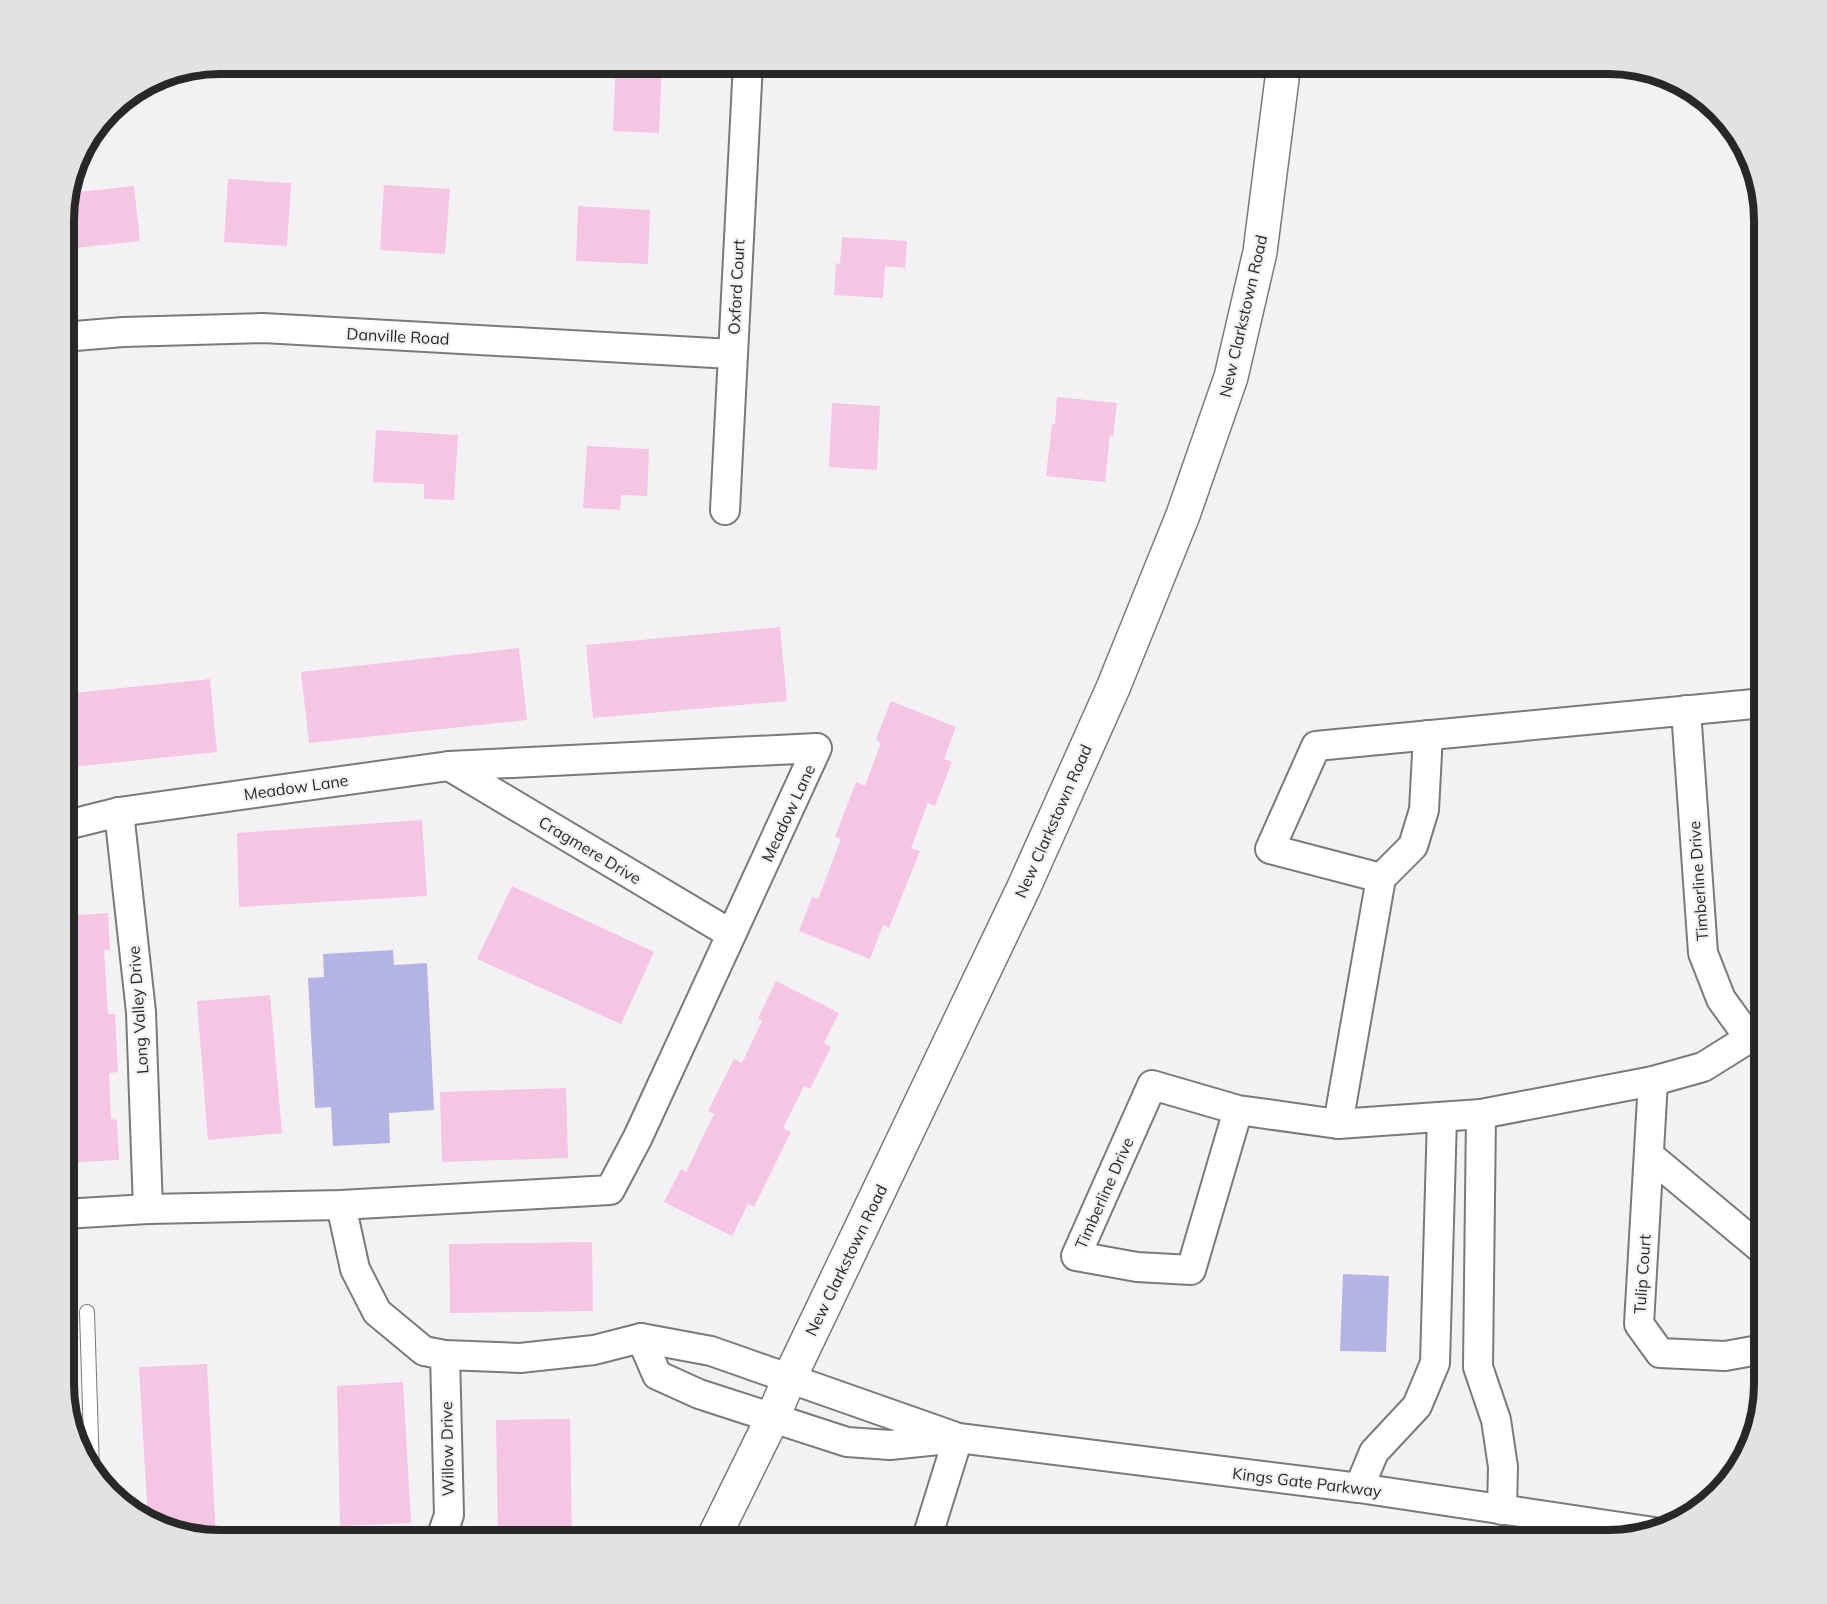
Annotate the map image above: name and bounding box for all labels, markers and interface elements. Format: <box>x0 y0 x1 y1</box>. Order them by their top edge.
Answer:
street label: New Clarkstown Road <box>1215 233 1271 399</box>
street label: Oxford Court <box>724 238 749 335</box>
street label: Danville Road <box>346 323 450 349</box>
street label: New Clarkstown Road <box>1010 741 1096 901</box>
street label: Meadow Lane <box>757 761 819 865</box>
street label: Meadow Lane <box>243 770 349 804</box>
street label: Cragmere Drive <box>535 812 645 888</box>
street label: Timberline Drive <box>1684 820 1712 942</box>
street label: Long Valley Drive <box>124 945 152 1075</box>
street label: Timberline Drive <box>1070 1134 1138 1252</box>
street label: New Clarkstown Road <box>801 1181 891 1339</box>
street label: Tulip Court <box>1629 1233 1655 1314</box>
street label: Willow Drive <box>436 1401 458 1497</box>
street label: Kings Gate Parkway <box>1231 1463 1383 1501</box>

